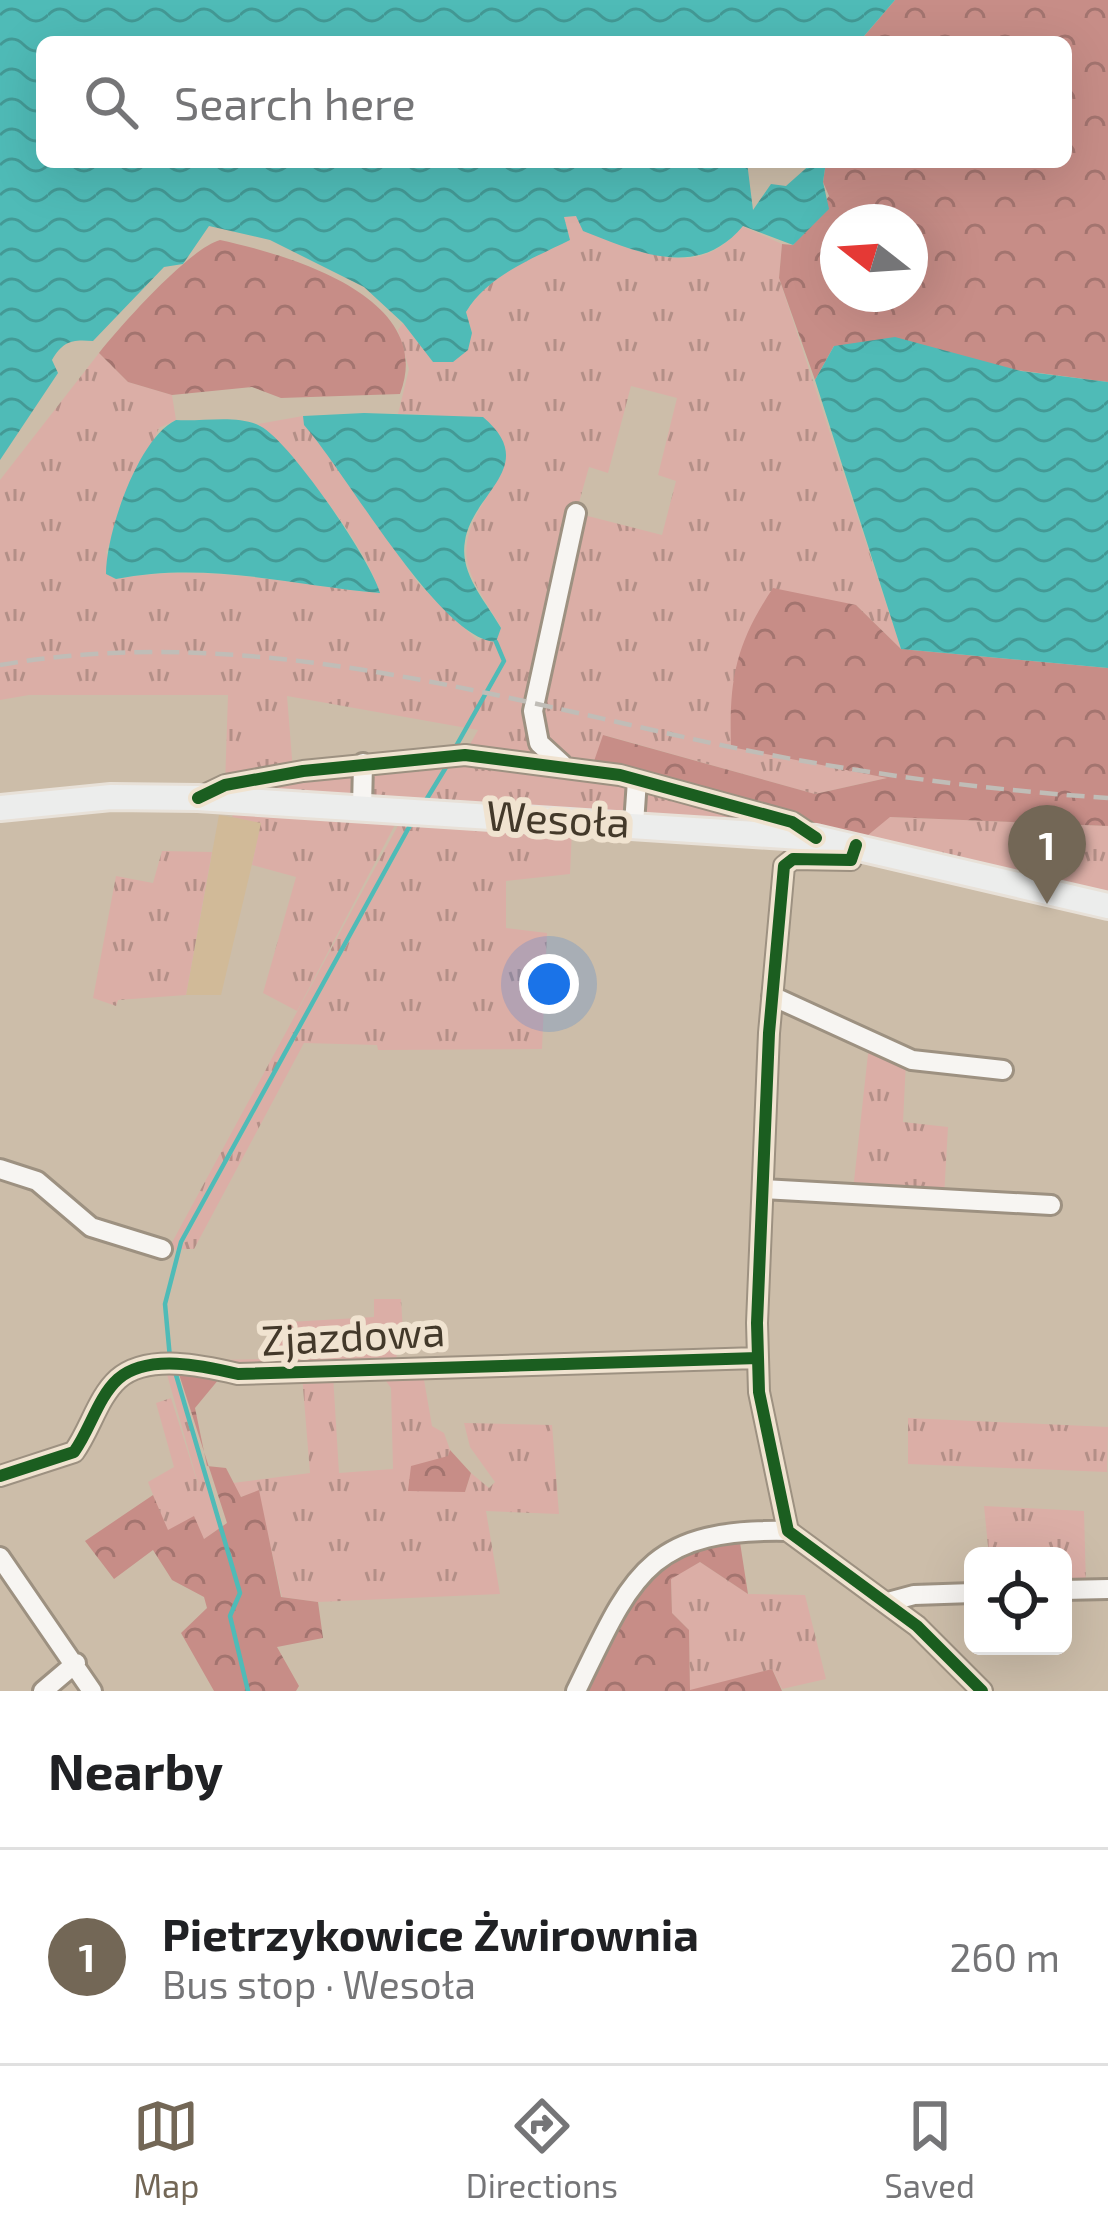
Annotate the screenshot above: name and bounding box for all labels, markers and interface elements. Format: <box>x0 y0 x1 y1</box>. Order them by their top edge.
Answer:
search box <box>36 36 1072 168</box>
icon: search <box>78 69 144 135</box>
text: Search here <box>174 75 416 129</box>
north arrow <box>820 204 928 312</box>
street label: Wesoła <box>485 788 631 846</box>
pin: 1 <box>1008 805 1086 904</box>
your location <box>519 954 579 1014</box>
street label: Zjazdowa <box>260 1304 446 1365</box>
map controls <box>964 1547 1072 1655</box>
button: locate <box>964 1547 1072 1655</box>
text: Nearby <box>48 1739 223 1800</box>
text: Pietrzykowice Żwirownia <box>162 1906 699 1960</box>
text: 1 <box>79 1933 95 1980</box>
text: 260 m <box>949 1933 1060 1980</box>
text: Bus stop · Wesoła <box>162 1960 476 2007</box>
tab: Map <box>133 2093 199 2205</box>
tab: Directions <box>466 2093 618 2205</box>
tab: Saved <box>884 2093 975 2205</box>

